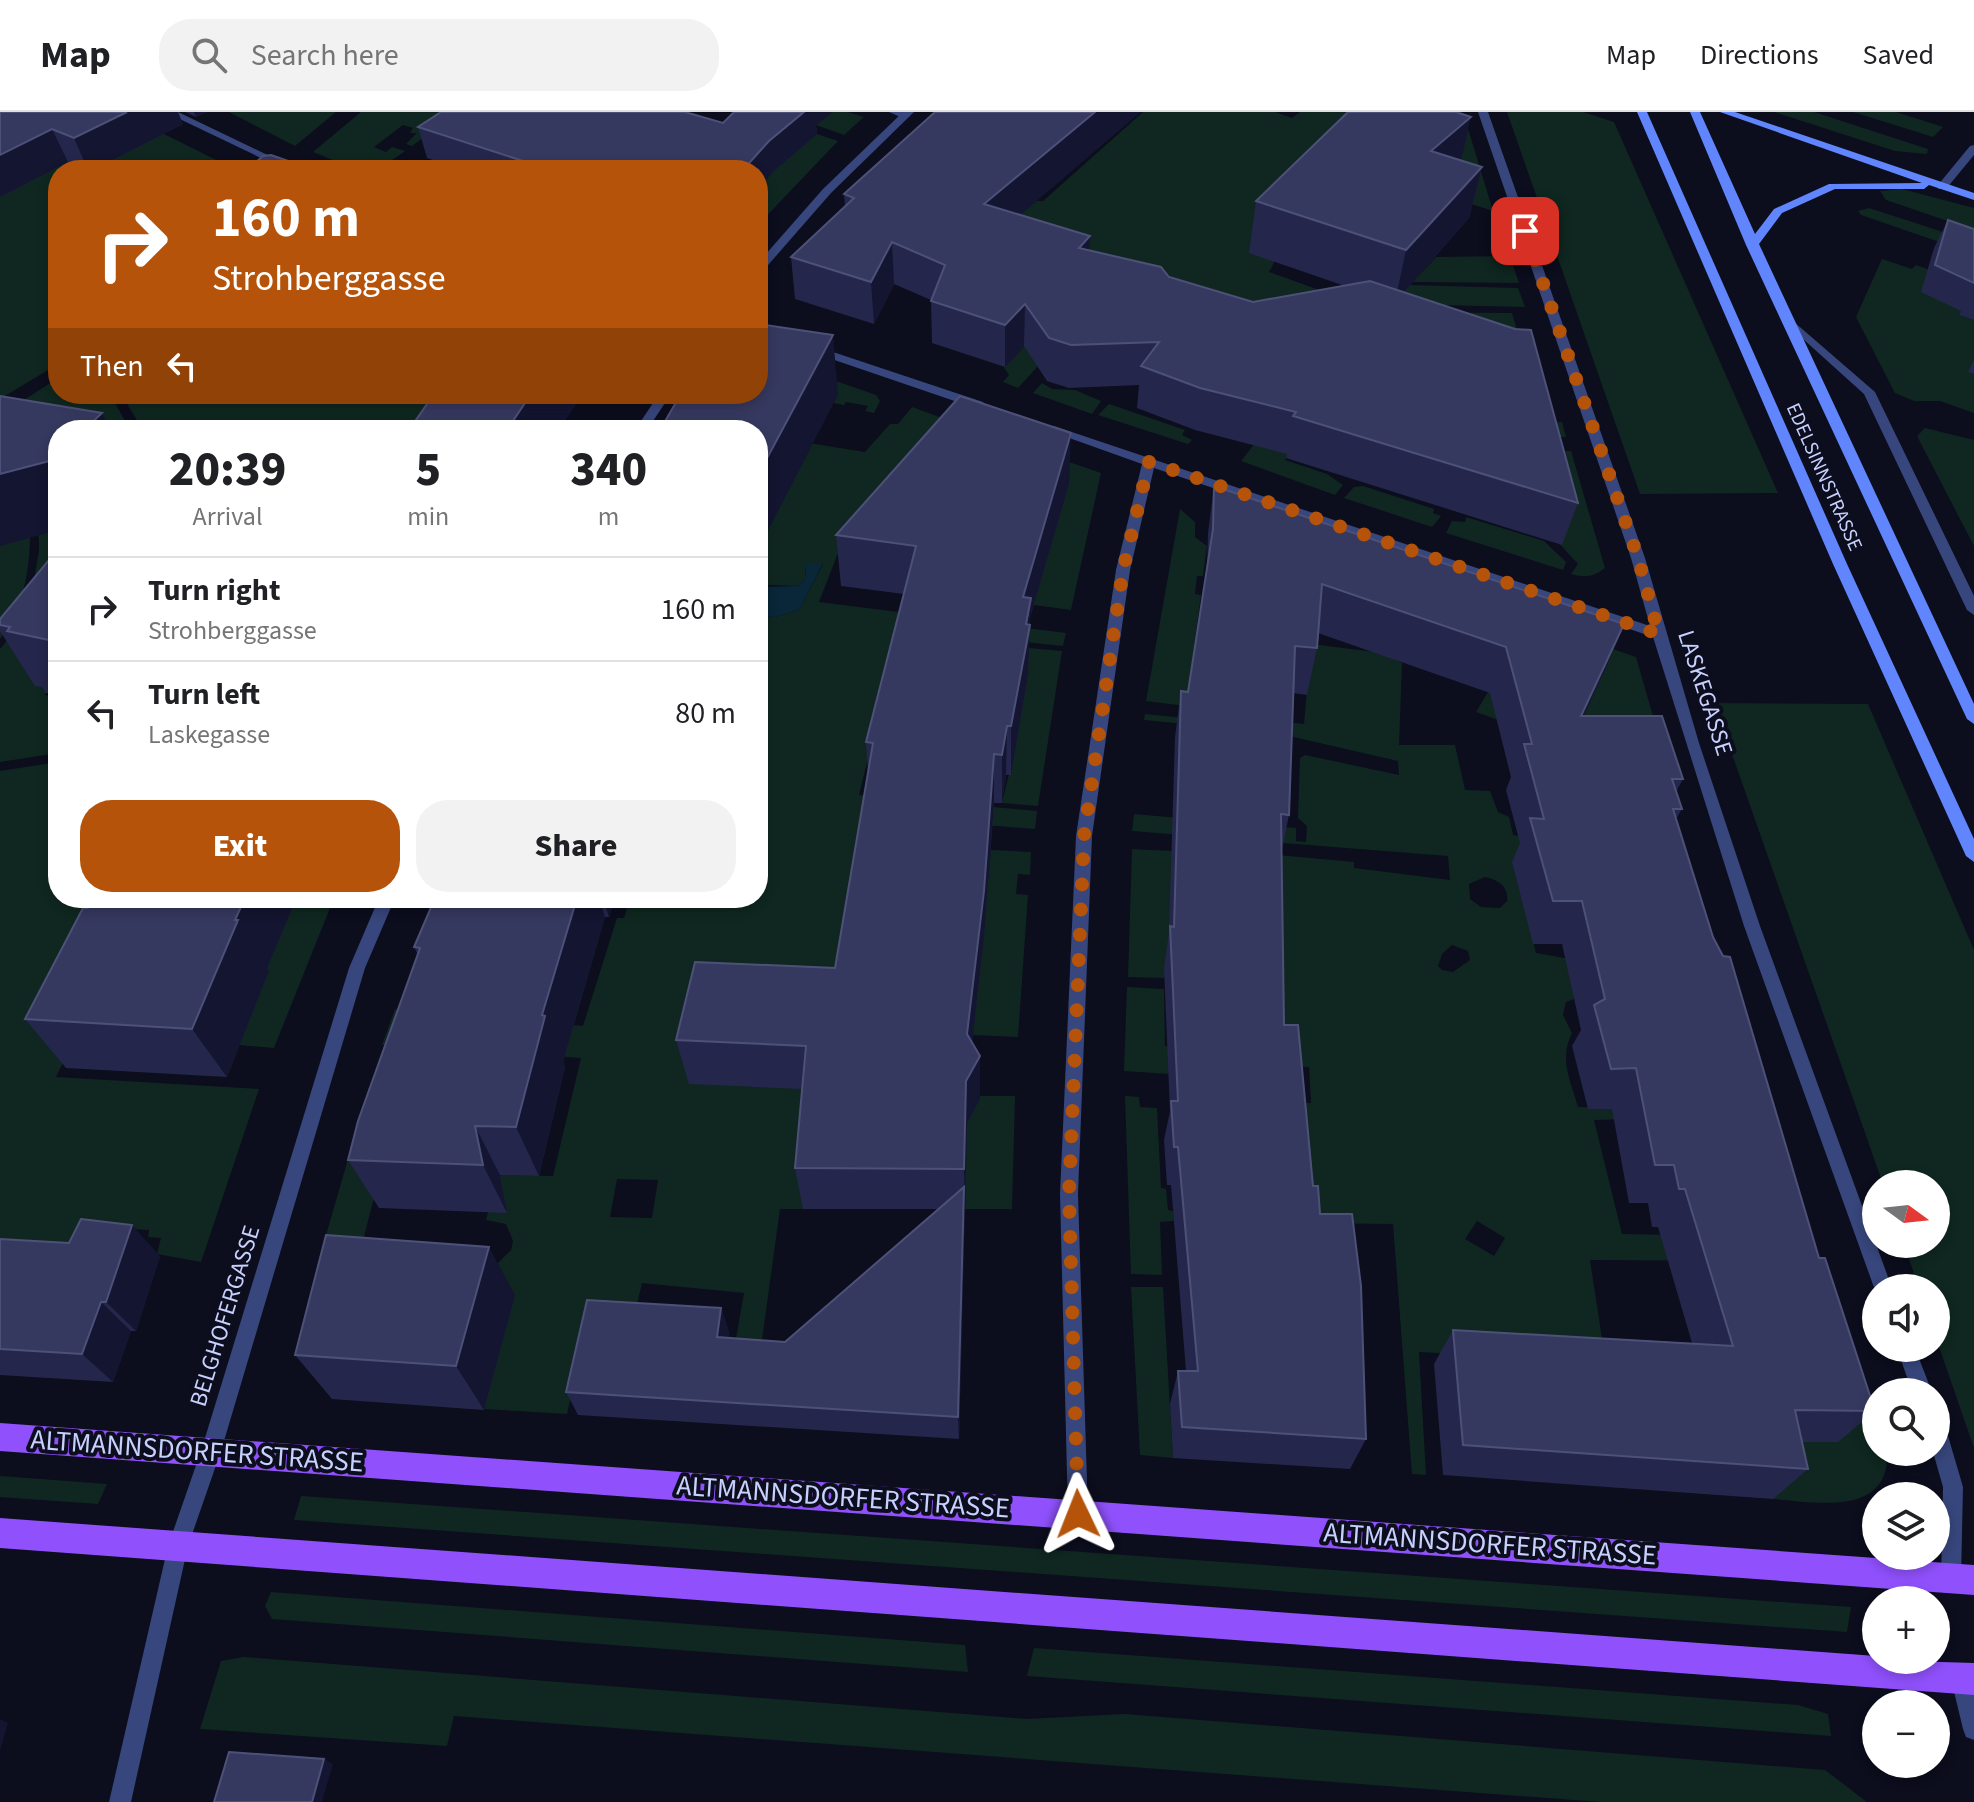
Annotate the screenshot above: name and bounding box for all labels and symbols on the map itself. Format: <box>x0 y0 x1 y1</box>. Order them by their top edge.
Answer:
pin <box>1491 197 1559 265</box>
street label: EDELSINNSTRASSE <box>1779 399 1869 555</box>
street label: LASKEGASSE <box>1668 626 1742 760</box>
north arrow <box>1862 1170 1950 1258</box>
street label: BELGHOFERGASSE <box>181 1221 269 1411</box>
street label: ALTMANNSDORFER STRASSE <box>29 1419 365 1483</box>
street label: ALTMANNSDORFER STRASSE <box>675 1465 1011 1529</box>
position arrow <box>1036 1472 1120 1556</box>
street label: ALTMANNSDORFER STRASSE <box>1322 1512 1658 1576</box>

